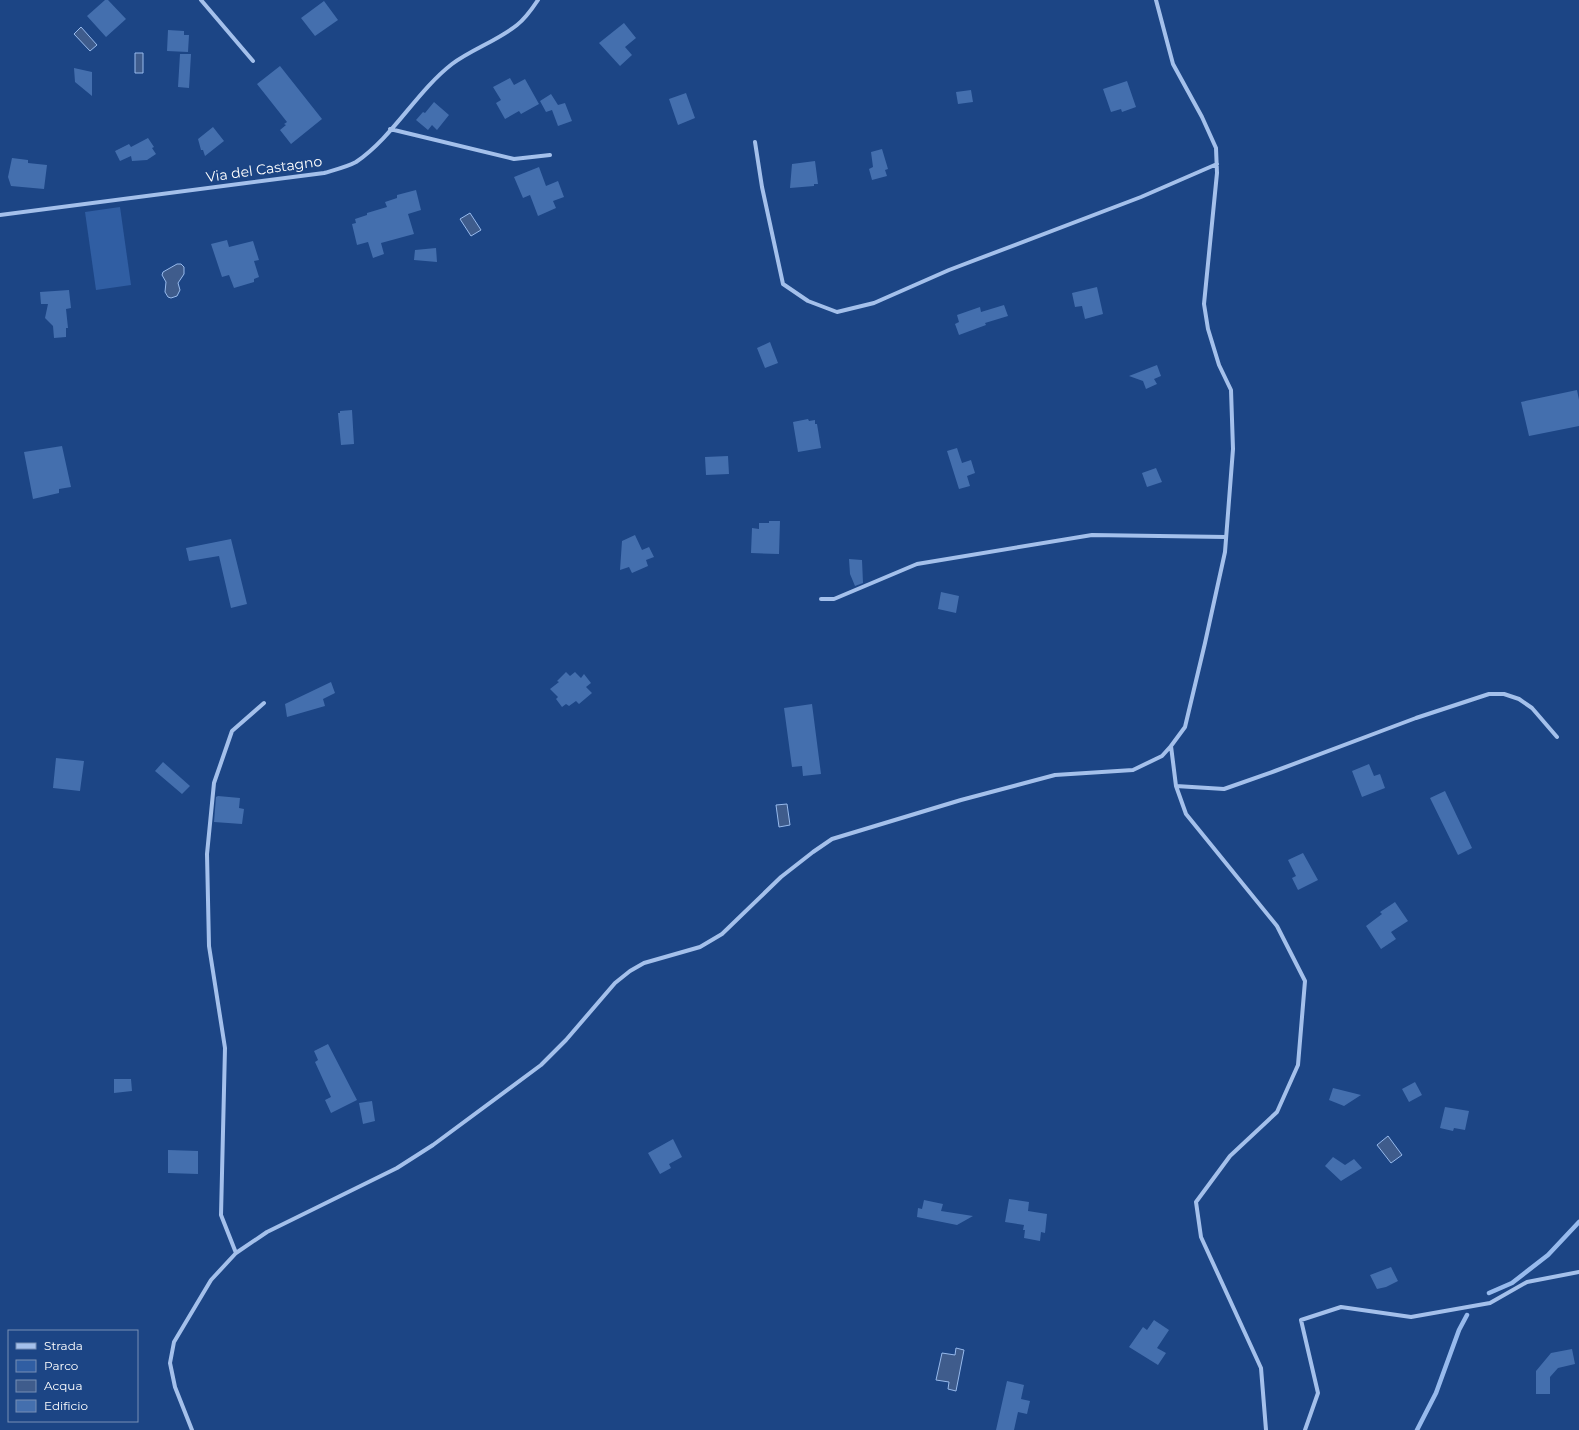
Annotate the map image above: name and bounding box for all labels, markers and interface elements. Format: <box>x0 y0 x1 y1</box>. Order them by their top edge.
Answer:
street label: Via del Castagno <box>205 152 323 186</box>
legend <box>8 1330 138 1422</box>
text: Strada <box>44 1338 83 1353</box>
text: Parco <box>44 1358 78 1373</box>
text: Acqua <box>44 1378 82 1393</box>
text: Edificio <box>44 1398 88 1413</box>

